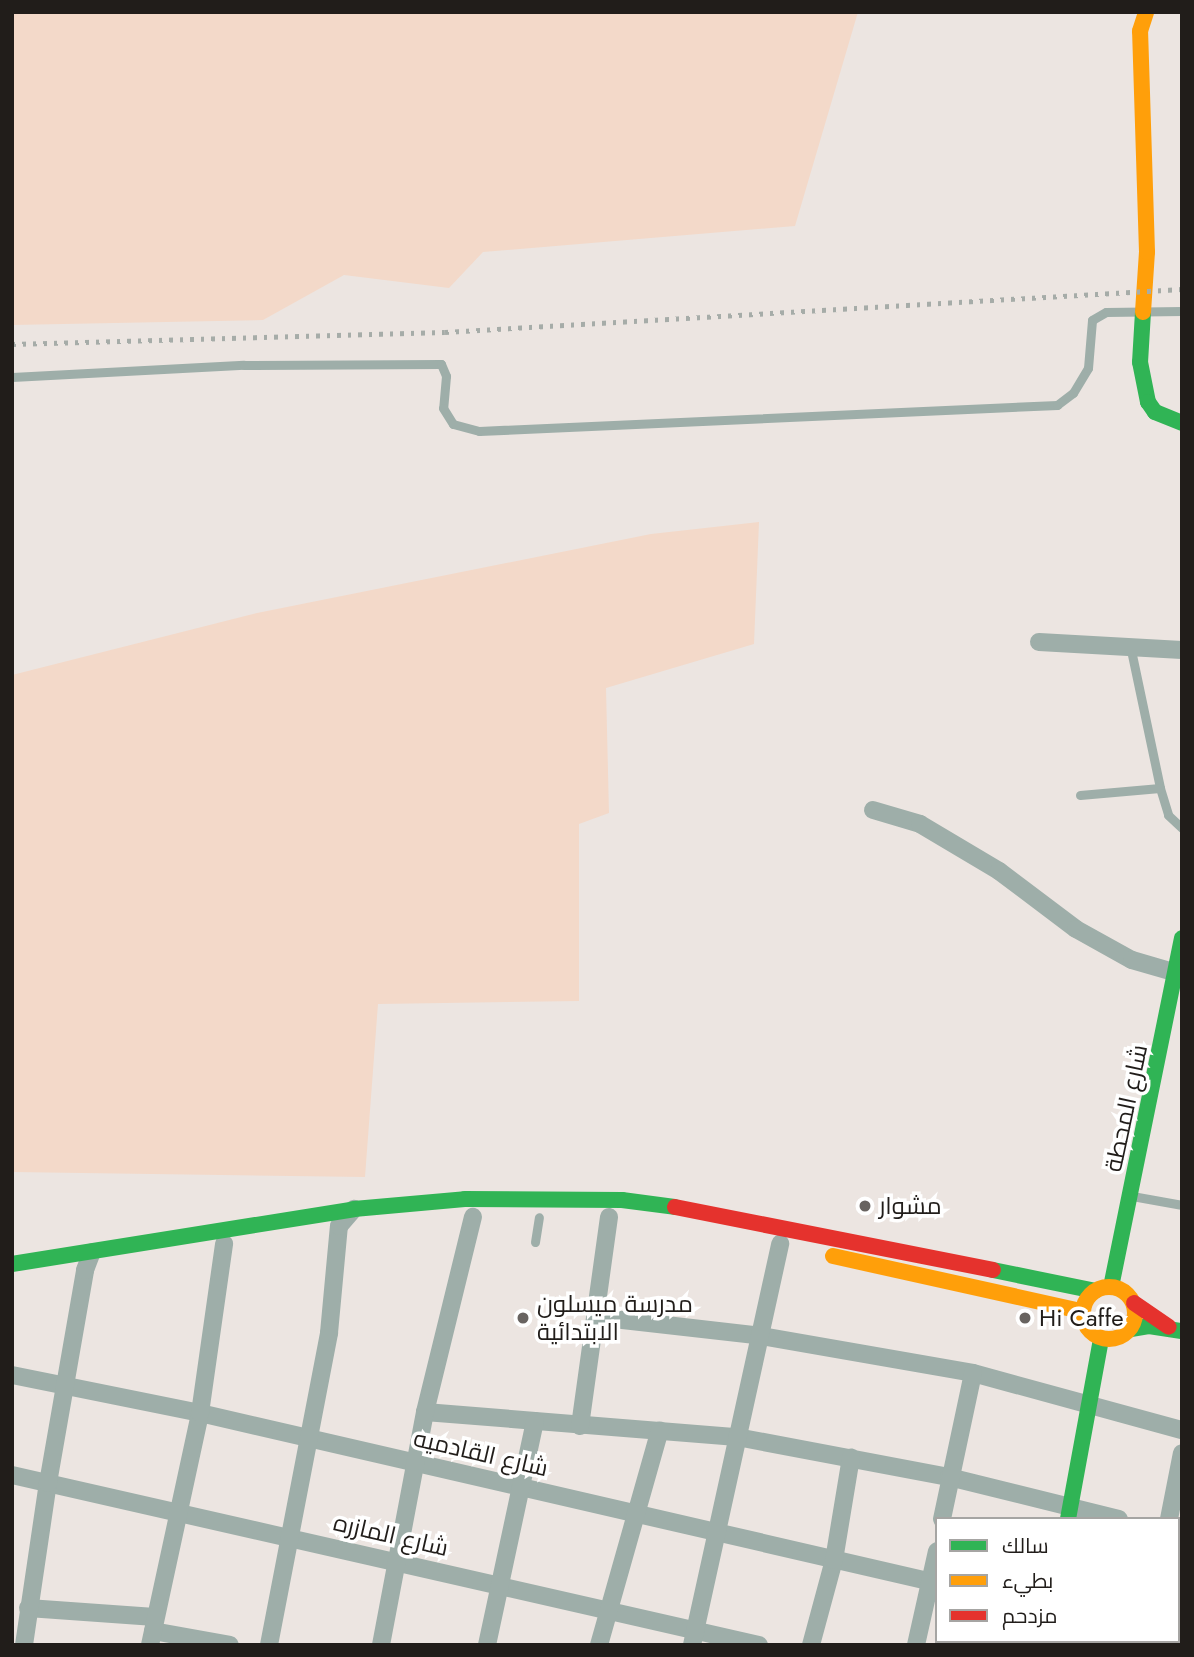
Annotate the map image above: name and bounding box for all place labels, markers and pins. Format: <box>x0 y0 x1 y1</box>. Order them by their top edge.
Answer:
place label: مشوار <box>879 1192 942 1220</box>
marker: مشوار <box>857 1198 873 1214</box>
place label: مدرسة ميسلون الابتدائية <box>537 1290 693 1346</box>
place label: Hi Caffe <box>1039 1304 1124 1332</box>
marker: مدرسة ميسلون الابتدائية <box>515 1310 531 1326</box>
marker: Hi Caffe <box>1017 1310 1033 1326</box>

